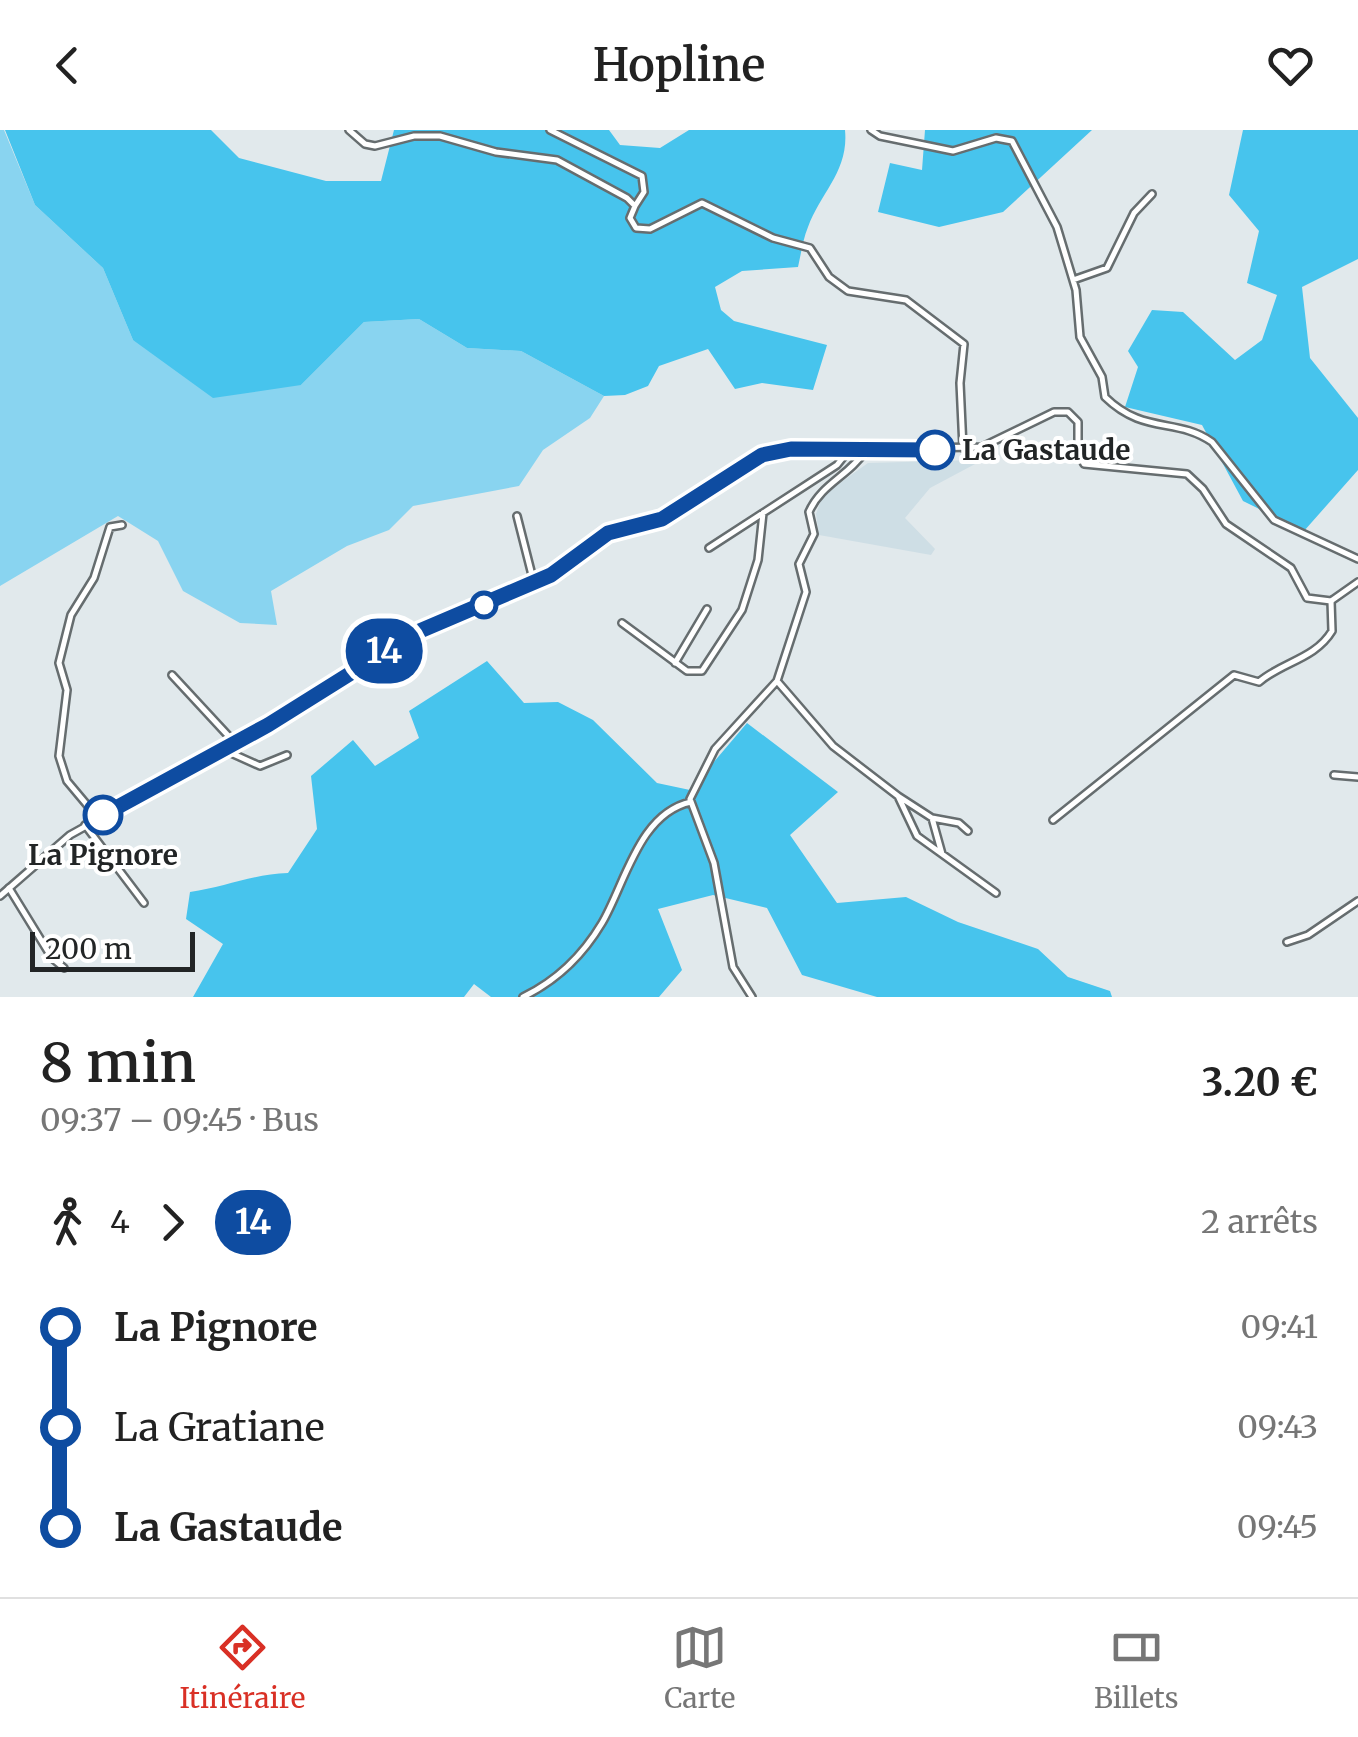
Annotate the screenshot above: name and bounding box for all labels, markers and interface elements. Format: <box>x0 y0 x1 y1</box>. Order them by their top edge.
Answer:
text: Hopline <box>593 37 765 93</box>
icon: back <box>40 38 95 93</box>
icon: heart <box>1263 38 1318 93</box>
marker: La Gastaude <box>916 431 954 469</box>
place label: La Gastaude <box>962 432 1130 468</box>
unlabelled marker <box>471 592 497 618</box>
line badge: 14 <box>339 618 429 684</box>
text: 14 <box>366 629 402 673</box>
marker: La Pignore <box>84 796 122 834</box>
place label: La Pignore <box>28 837 178 873</box>
scale bar <box>30 927 195 971</box>
text: 200 m <box>45 931 132 967</box>
text: 8 min <box>40 1028 196 1097</box>
text: 3.20 € <box>1202 1059 1318 1106</box>
text: 09:37 – 09:45 · Bus <box>40 1100 319 1140</box>
icon: walk <box>40 1195 95 1250</box>
icon: forward <box>145 1195 200 1250</box>
text: 14 <box>235 1200 271 1244</box>
text: 4 <box>110 1202 130 1242</box>
text: 2 arrêts <box>1201 1202 1318 1242</box>
text: La Pignore <box>114 1304 317 1351</box>
text: 09:41 <box>1241 1307 1318 1347</box>
text: La Gratiane <box>114 1404 325 1451</box>
text: 09:43 <box>1237 1407 1318 1447</box>
text: La Gastaude <box>114 1504 343 1551</box>
text: 09:45 <box>1237 1507 1318 1547</box>
tab: Itinéraire <box>179 1620 305 1716</box>
tab: Carte <box>664 1620 735 1716</box>
tab: Billets <box>1094 1620 1179 1716</box>

